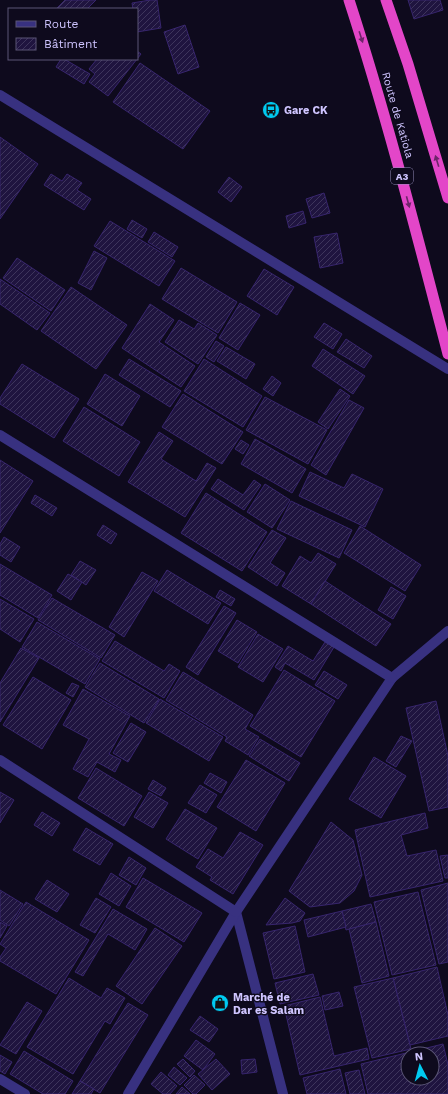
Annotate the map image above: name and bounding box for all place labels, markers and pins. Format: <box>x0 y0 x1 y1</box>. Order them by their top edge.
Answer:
bus stop icon: Gare CK <box>261 100 281 120</box>
place label: Gare CK <box>284 104 328 117</box>
place label: Marché de Dar es Salam <box>233 991 304 1017</box>
shop icon: Marché de Dar es Salam <box>210 993 230 1013</box>

